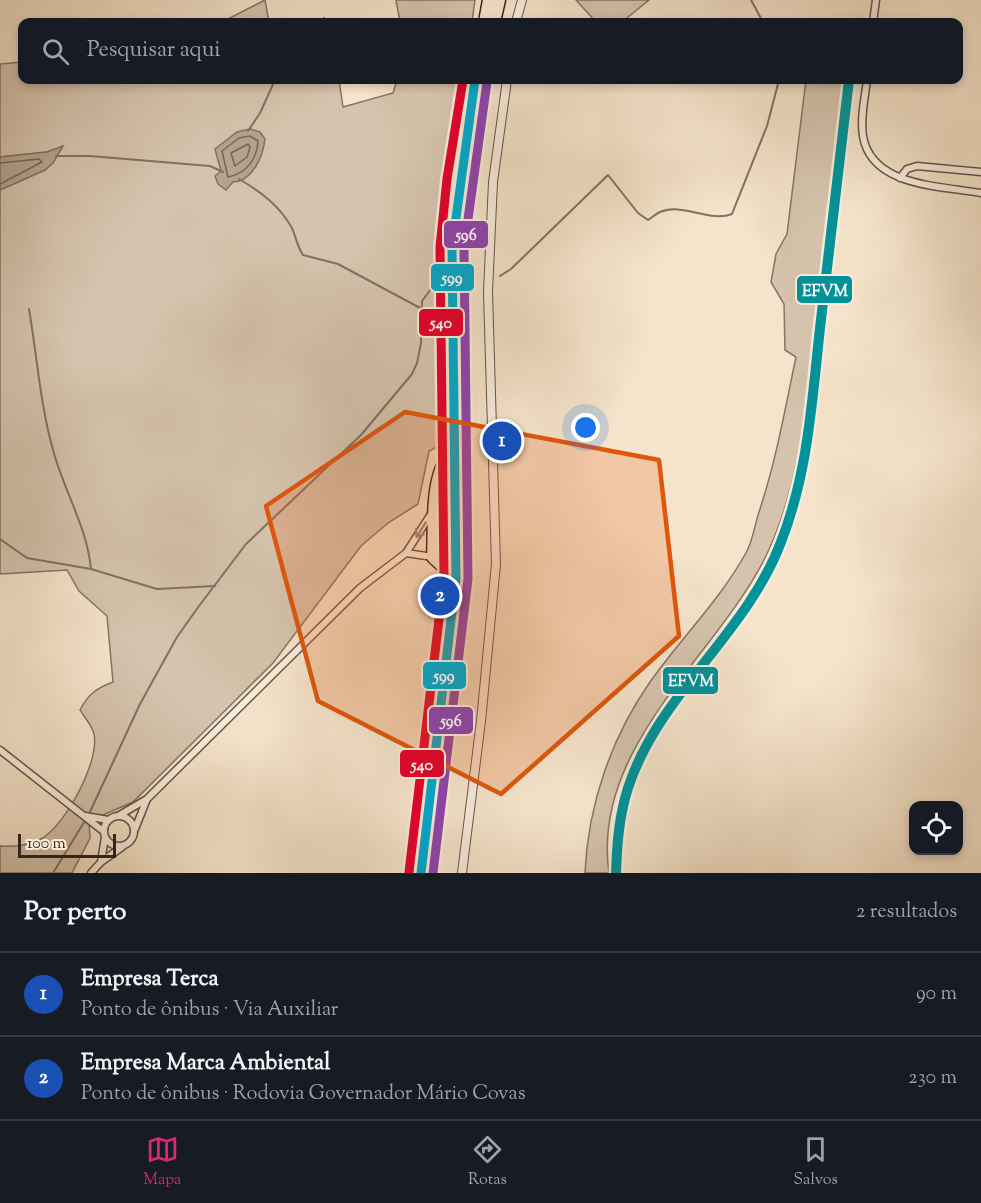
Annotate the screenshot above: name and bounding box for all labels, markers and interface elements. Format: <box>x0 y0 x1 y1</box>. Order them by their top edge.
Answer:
search box <box>18 18 963 84</box>
icon: search <box>39 35 72 68</box>
text: Pesquisar aqui <box>87 35 221 67</box>
line badge: 596 <box>443 220 489 249</box>
text: 596 <box>453 225 477 248</box>
line badge: 599 <box>430 263 475 292</box>
text: 599 <box>439 268 463 291</box>
line badge: EFVM <box>796 275 853 304</box>
text: EFVM <box>802 281 848 304</box>
line badge: 540 <box>418 308 464 337</box>
text: 540 <box>428 313 452 336</box>
your location <box>571 413 600 442</box>
pin: 1 <box>482 418 522 464</box>
one-way arrow <box>415 521 427 537</box>
pin: 2 <box>420 574 460 618</box>
line badge: 599 <box>422 661 467 690</box>
text: 599 <box>431 666 455 689</box>
line badge: EFVM <box>662 666 719 695</box>
text: EFVM <box>668 671 714 694</box>
line badge: 596 <box>428 706 474 735</box>
text: 596 <box>438 711 462 734</box>
line badge: 540 <box>399 749 445 778</box>
text: 540 <box>409 755 433 778</box>
map controls <box>909 801 963 855</box>
button: locate <box>909 801 963 855</box>
scale bar <box>18 831 116 858</box>
text: 100 m <box>27 833 66 856</box>
text: Por perto <box>24 894 126 931</box>
text: 2 resultados <box>856 898 957 927</box>
text: Empresa Terca <box>81 964 219 996</box>
text: 1 <box>40 980 47 1009</box>
text: 90 m <box>916 980 957 1009</box>
text: Ponto de ônibus · Via Auxiliar <box>81 996 338 1025</box>
text: Empresa Marca Ambiental <box>81 1048 330 1080</box>
text: 2 <box>39 1064 48 1093</box>
text: 230 m <box>908 1064 957 1093</box>
text: Ponto de ônibus · Rodovia Governador Mário Covas <box>81 1080 526 1109</box>
tab: Mapa <box>143 1133 181 1192</box>
tab: Rotas <box>468 1133 507 1192</box>
tab: Salvos <box>794 1133 838 1192</box>

